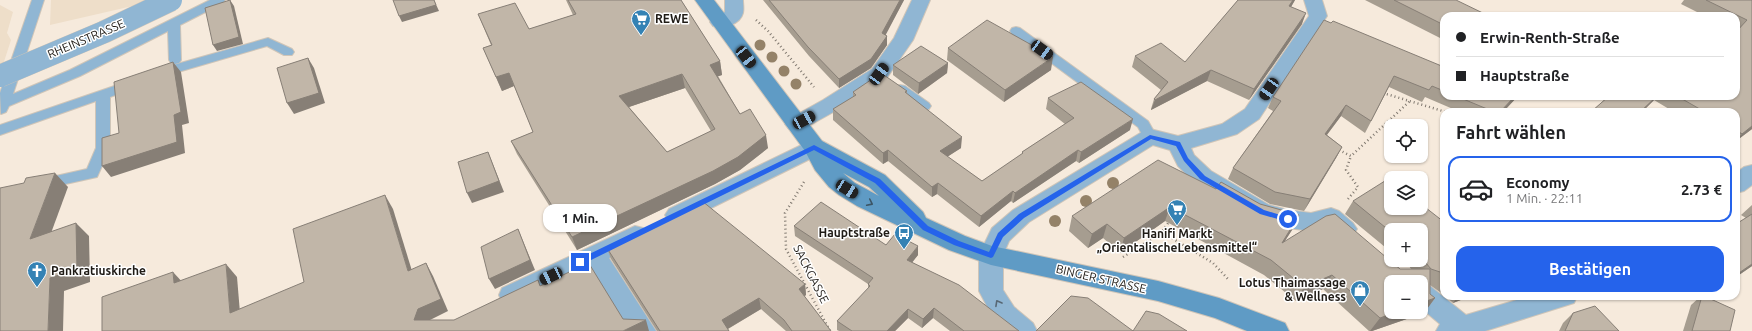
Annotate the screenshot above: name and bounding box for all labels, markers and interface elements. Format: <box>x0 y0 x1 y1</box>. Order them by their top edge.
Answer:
supermarket icon: REWE <box>630 8 652 36</box>
place label: REWE <box>655 12 688 25</box>
street label: RHEINSTRASSE <box>45 16 126 61</box>
text: Erwin-Renth-Straße <box>1480 29 1620 46</box>
car <box>1029 38 1055 62</box>
car <box>734 44 758 70</box>
car <box>867 61 891 87</box>
text: Hauptstraße <box>1480 67 1569 84</box>
car <box>1257 76 1281 102</box>
car <box>791 109 817 131</box>
map controls <box>1384 119 1428 319</box>
button: locate <box>1384 119 1428 163</box>
text: Fahrt wählen <box>1456 122 1566 142</box>
button: layers <box>1384 171 1428 215</box>
icon: car <box>1458 171 1494 207</box>
text: Economy <box>1506 174 1570 191</box>
car <box>834 178 860 200</box>
text: 2.73 € <box>1681 181 1722 198</box>
text: 1 Min. · 22:11 <box>1506 191 1583 205</box>
one-way arrow <box>866 198 874 205</box>
supermarket icon: Hanifi Markt „OrientalischeLebensmittel“ <box>1166 198 1188 226</box>
callout: 1 Min. <box>543 204 617 232</box>
route start <box>1279 210 1297 228</box>
text: 1 Min. <box>562 211 598 225</box>
bus stop icon: Hauptstraße <box>893 222 915 250</box>
button: + <box>1384 223 1428 267</box>
place label: Hauptstraße <box>819 226 890 239</box>
place label: Hanifi Markt „OrientalischeLebensmittel“ <box>1097 227 1258 254</box>
street label: SACKGASSE <box>791 243 832 305</box>
button: Bestätigen <box>1456 246 1724 292</box>
route end <box>571 253 589 271</box>
church icon: Pankratiuskirche <box>26 260 48 288</box>
street label: BINGER STRASSE <box>1055 262 1148 295</box>
place label: Pankratiuskirche <box>51 264 146 277</box>
car <box>538 265 564 287</box>
button: − <box>1384 275 1428 319</box>
place label: Lotus Thaimassage & Wellness <box>1239 276 1346 303</box>
shop icon: Lotus Thaimassage & Wellness <box>1349 279 1371 307</box>
one-way arrow <box>996 300 1003 307</box>

